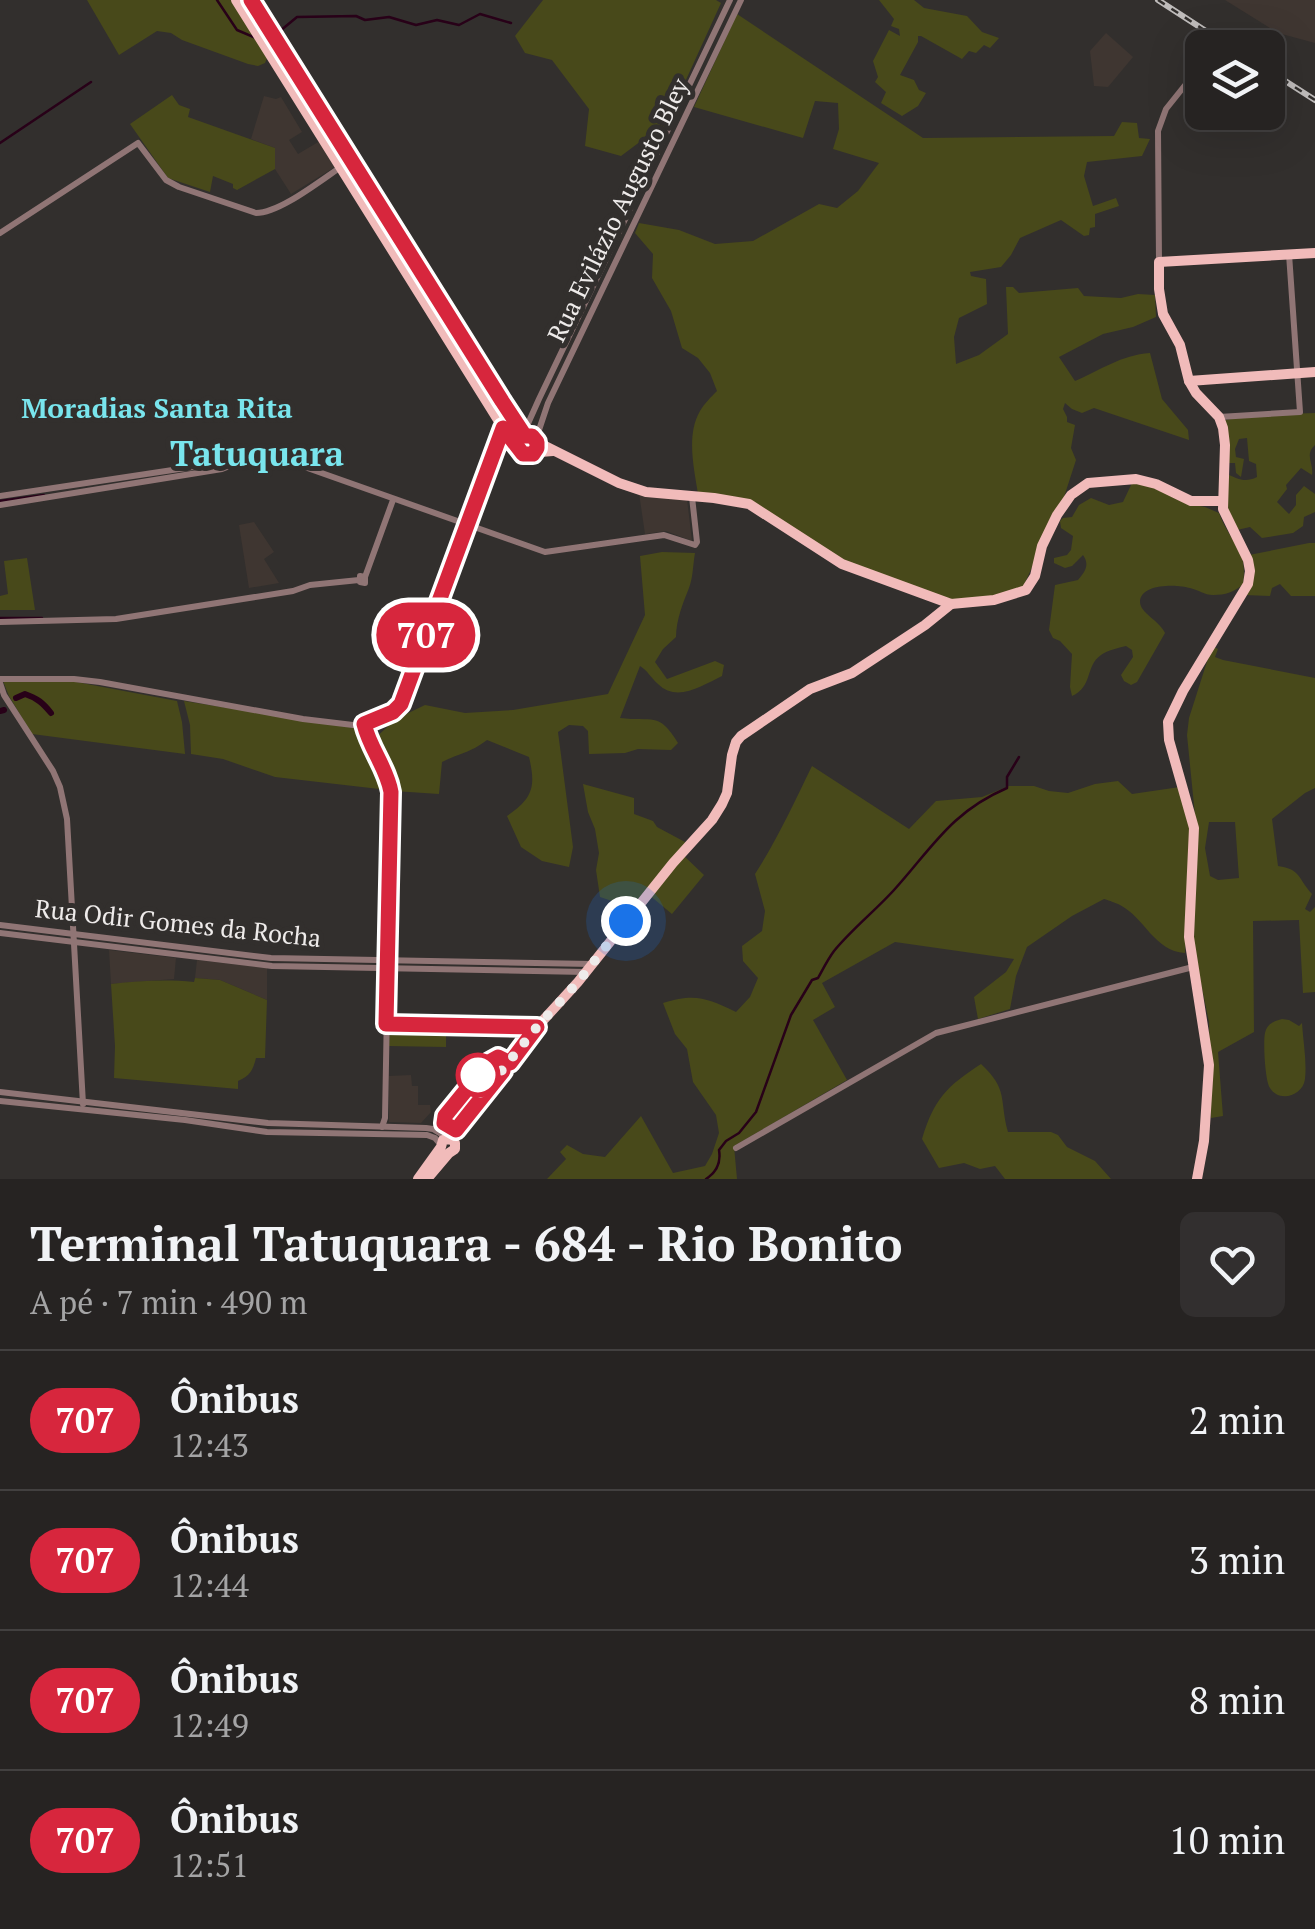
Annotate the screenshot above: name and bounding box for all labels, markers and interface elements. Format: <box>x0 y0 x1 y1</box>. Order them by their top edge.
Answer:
map controls <box>1185 30 1285 130</box>
button: layers <box>1185 30 1285 130</box>
street label: Rua Evilázio Augusto Bley <box>539 72 696 347</box>
district label: Moradias Santa Rita <box>21 389 293 426</box>
district label: Tatuquara <box>170 430 344 476</box>
line badge: 707 <box>368 602 484 668</box>
text: 707 <box>396 612 456 658</box>
street label: Rua Odir Gomes da Rocha <box>33 891 323 954</box>
your location <box>601 896 651 946</box>
unlabelled marker <box>457 1054 499 1096</box>
text: Terminal Tatuquara - 684 - Rio Bonito <box>30 1211 903 1275</box>
button: heart <box>1180 1212 1285 1317</box>
text: A pé · 7 min · 490 m <box>30 1281 307 1323</box>
text: Ônibus <box>170 1374 299 1424</box>
text: 2 min <box>1189 1395 1285 1445</box>
text: 707 <box>55 1397 115 1443</box>
text: 12:43 <box>170 1424 249 1466</box>
text: Ônibus <box>170 1514 299 1564</box>
text: 3 min <box>1189 1535 1285 1585</box>
text: 707 <box>55 1537 115 1583</box>
text: 12:44 <box>170 1564 249 1606</box>
text: Ônibus <box>170 1654 299 1704</box>
text: 8 min <box>1189 1675 1285 1725</box>
text: 707 <box>55 1677 115 1723</box>
text: 12:49 <box>170 1704 249 1746</box>
text: Ônibus <box>170 1794 299 1844</box>
text: 10 min <box>1168 1815 1285 1865</box>
text: 707 <box>55 1817 115 1863</box>
text: 12:51 <box>170 1844 249 1886</box>

